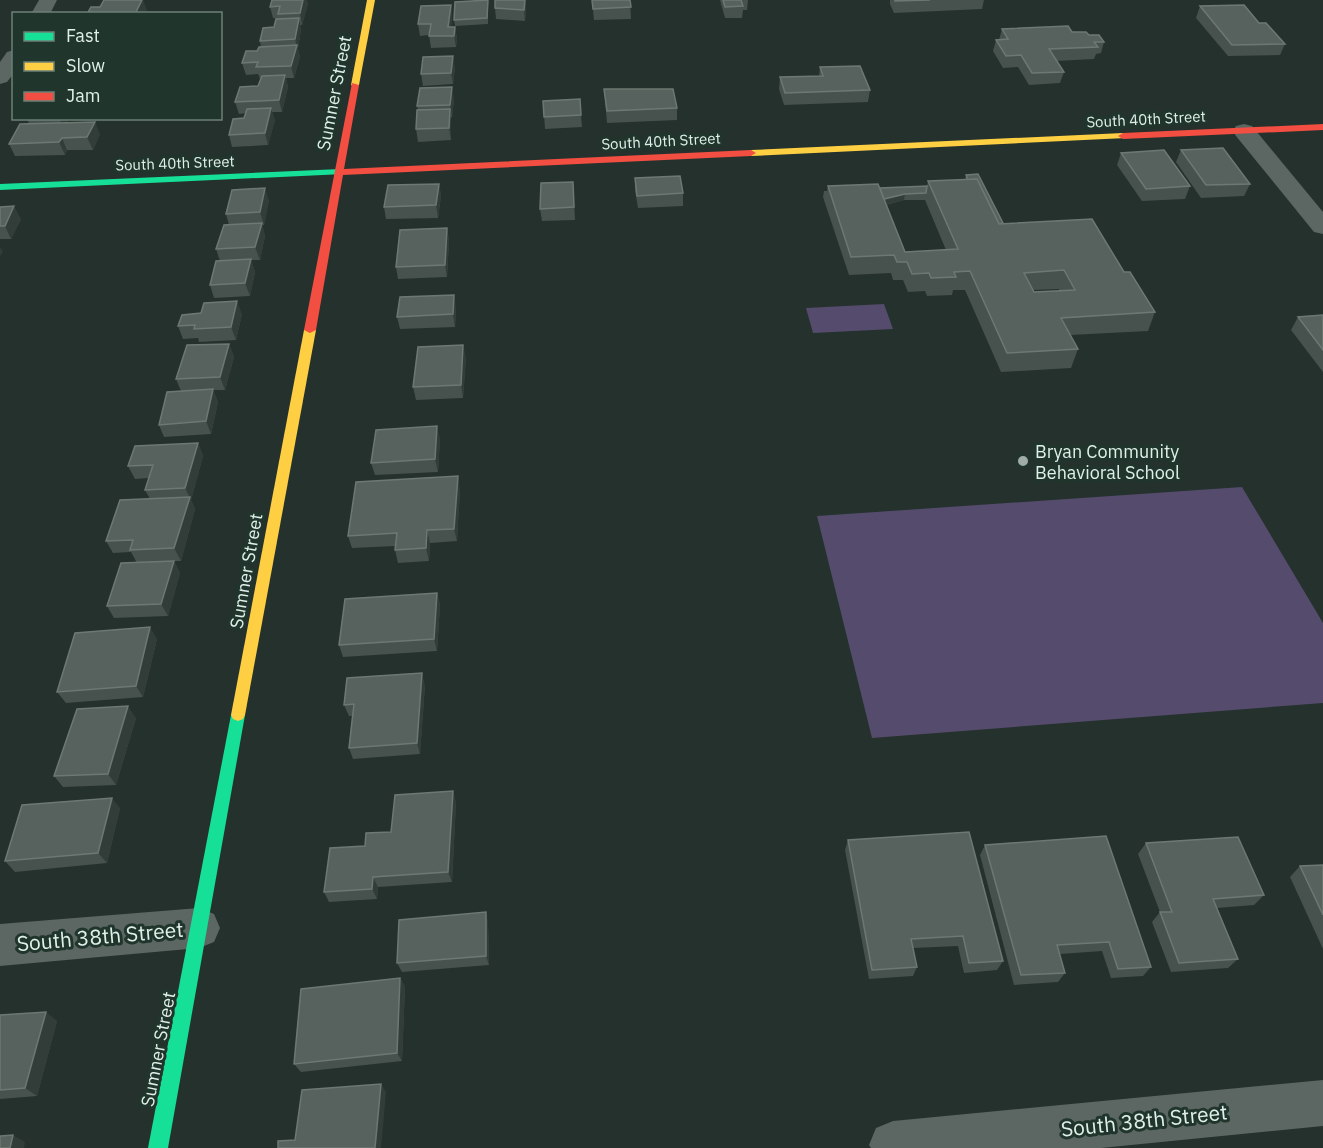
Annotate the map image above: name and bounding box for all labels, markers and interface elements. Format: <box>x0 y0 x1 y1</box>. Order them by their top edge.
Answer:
legend <box>12 12 222 120</box>
text: Fast <box>66 24 100 47</box>
street label: Sumner Street <box>312 34 356 152</box>
text: Slow <box>66 54 105 77</box>
text: Jam <box>66 84 101 107</box>
street label: South 40th Street <box>1086 106 1206 132</box>
street label: South 40th Street <box>601 128 721 154</box>
street label: South 40th Street <box>115 151 235 175</box>
place label: Bryan Community Behavioral School <box>1035 440 1180 484</box>
marker: Bryan Community Behavioral School <box>1016 454 1030 468</box>
street label: Sumner Street <box>225 512 267 630</box>
street label: South 38th Street <box>15 915 185 957</box>
street label: Sumner Street <box>136 990 180 1108</box>
street label: South 38th Street <box>1059 1097 1229 1143</box>

